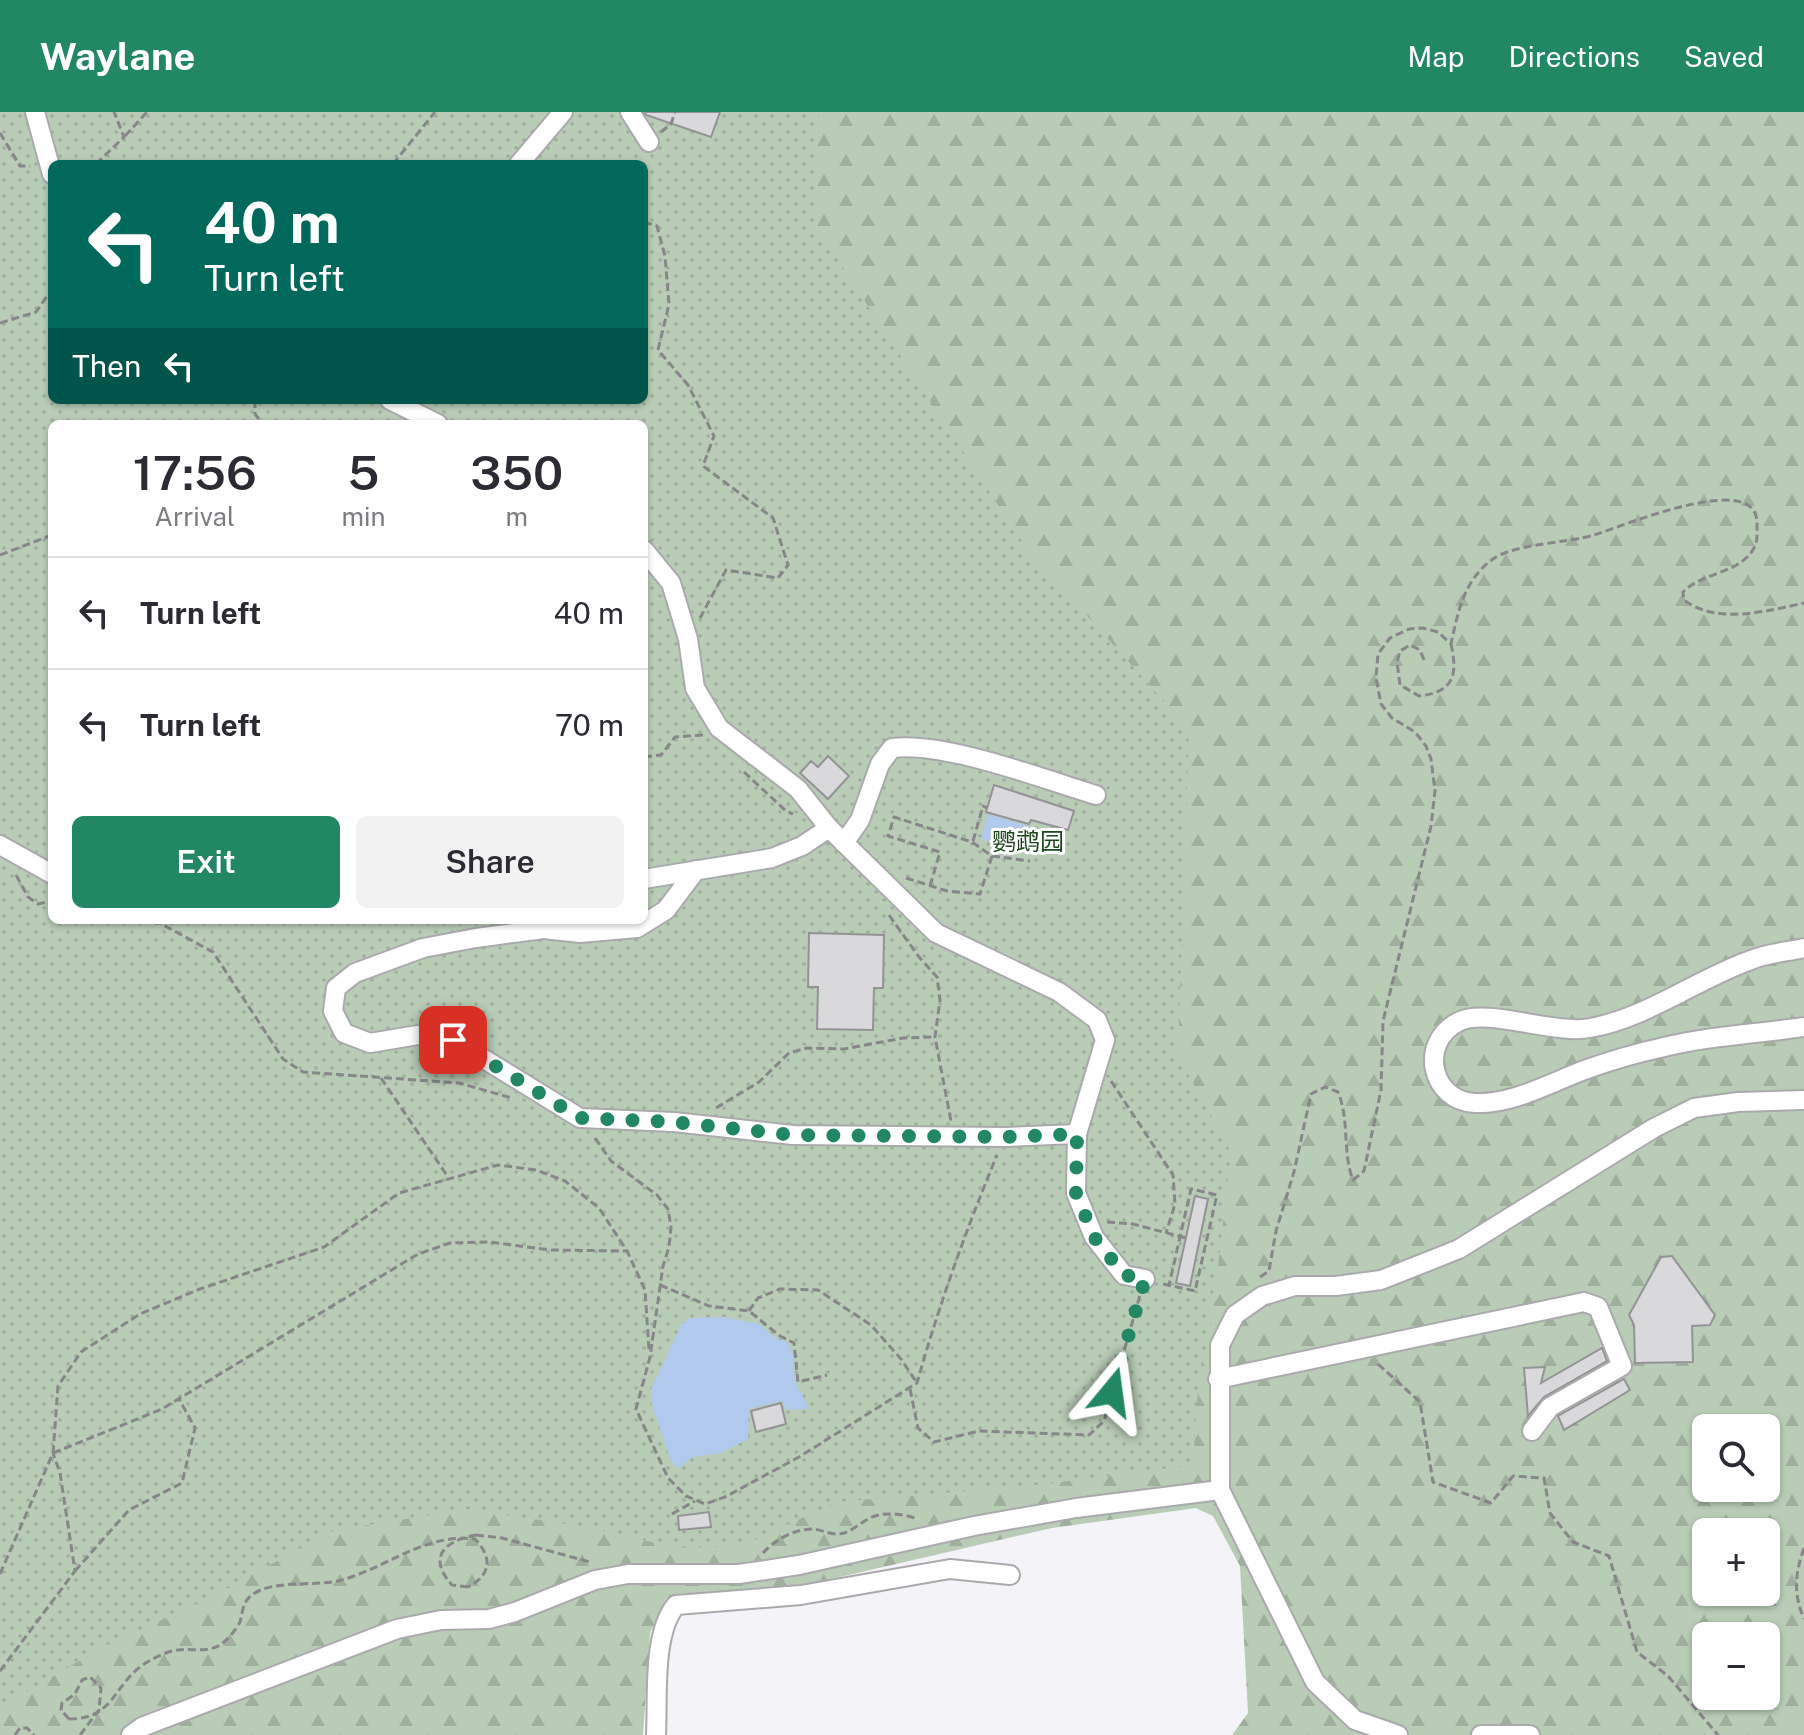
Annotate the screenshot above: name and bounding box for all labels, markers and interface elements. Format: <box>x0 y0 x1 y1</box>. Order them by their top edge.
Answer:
text: Waylane <box>40 34 195 79</box>
text: Map <box>1408 40 1464 73</box>
text: Directions <box>1508 40 1640 73</box>
text: Saved <box>1684 40 1764 73</box>
text: 40 m <box>204 190 340 256</box>
icon: left <box>72 192 176 296</box>
text: Turn left <box>204 257 345 299</box>
icon: left <box>157 344 201 388</box>
text: Then <box>72 348 141 384</box>
text: 17:56 <box>133 444 257 501</box>
text: 5 <box>348 444 379 501</box>
text: 350 <box>470 444 563 501</box>
text: Arrival <box>155 501 235 532</box>
text: min <box>341 501 386 532</box>
text: m <box>506 501 528 532</box>
icon: left <box>72 591 116 635</box>
text: Turn left <box>140 595 261 631</box>
text: 40 m <box>554 595 624 631</box>
icon: left <box>72 703 116 747</box>
text: Turn left <box>140 707 261 743</box>
text: 70 m <box>555 707 624 743</box>
button: Exit <box>72 816 340 908</box>
button: Share <box>356 816 624 908</box>
park label: 鹦鹉园 <box>992 827 1064 855</box>
pin <box>419 1006 487 1074</box>
icon: arrive <box>431 1018 475 1062</box>
position arrow <box>1070 1350 1154 1434</box>
map controls <box>1692 1414 1780 1710</box>
button: search <box>1692 1414 1780 1502</box>
button: + <box>1692 1518 1780 1606</box>
button: − <box>1692 1622 1780 1710</box>

